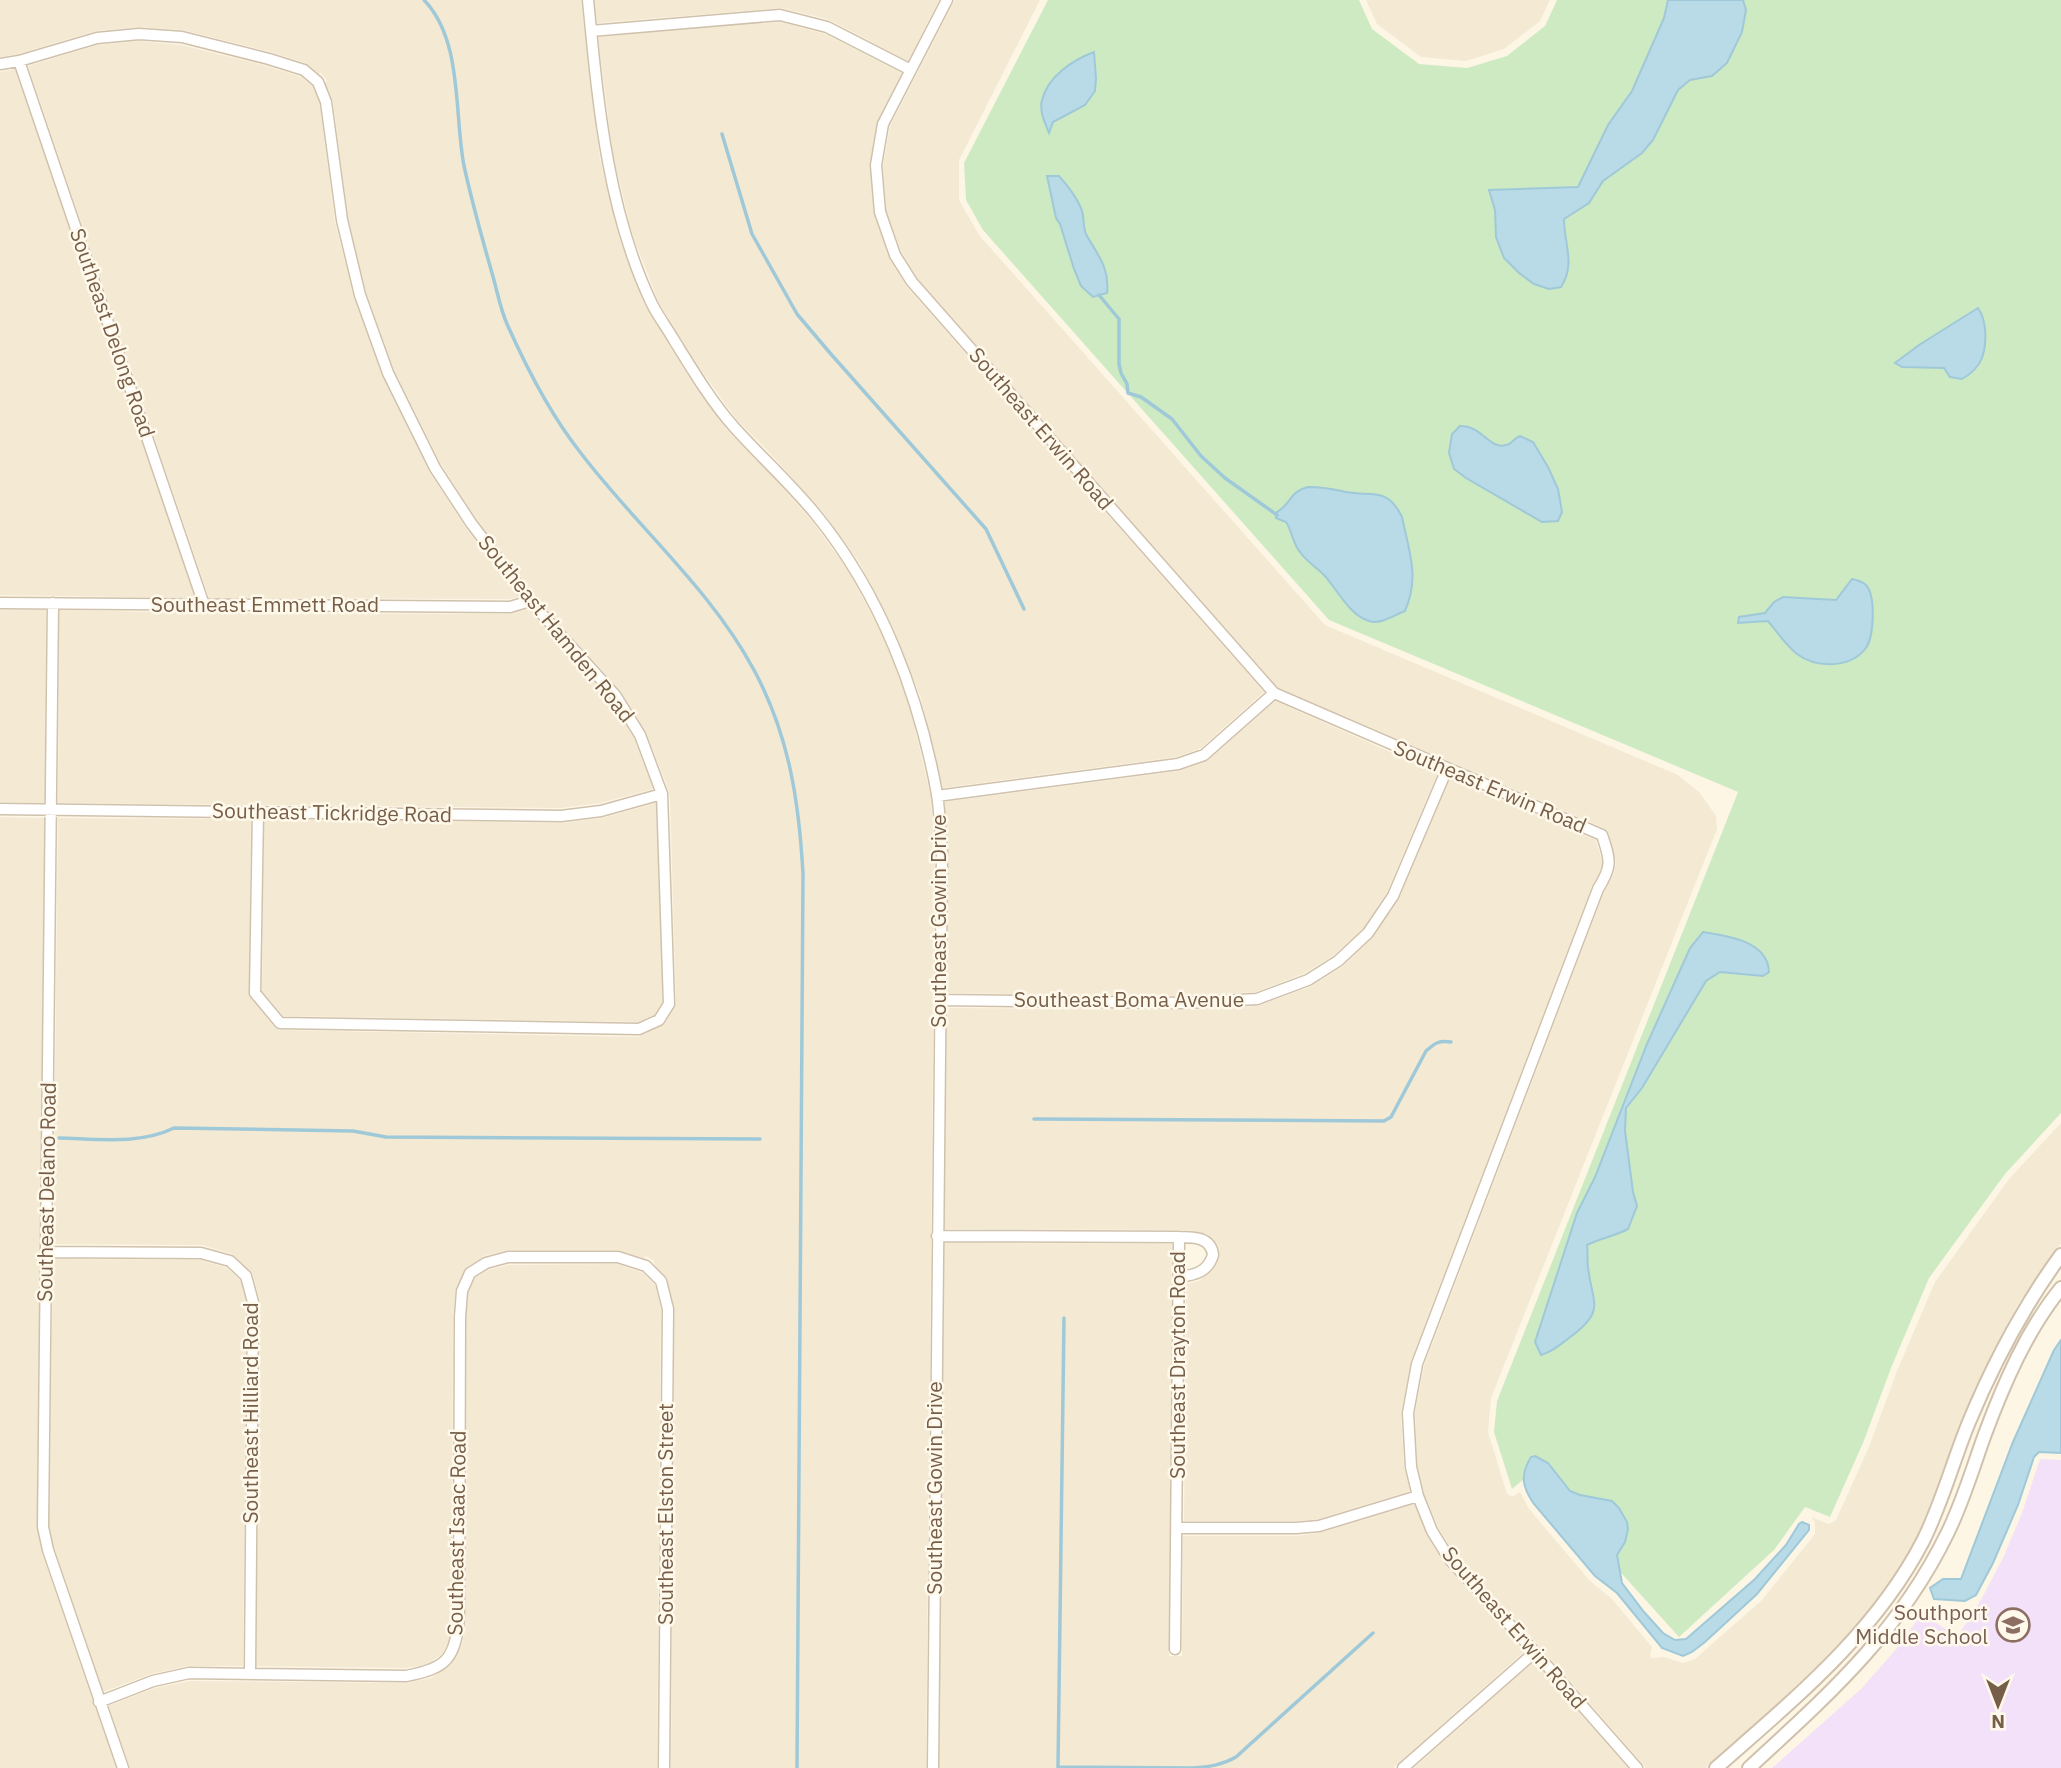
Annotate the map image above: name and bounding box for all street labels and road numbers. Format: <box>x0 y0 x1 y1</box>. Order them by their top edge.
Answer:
street label: Southeast Delong Road <box>64 224 162 441</box>
street label: Southeast Erwin Road <box>963 341 1120 516</box>
street label: Southeast Hamden Road <box>472 529 641 728</box>
street label: Southeast Emmett Road <box>151 590 379 618</box>
street label: Southeast Erwin Road <box>1390 733 1591 839</box>
street label: Southeast Tickridge Road <box>212 796 452 828</box>
street label: Southeast Gowin Drive <box>924 814 952 1028</box>
street label: Southeast Boma Avenue <box>1014 985 1244 1013</box>
street label: Southeast Delano Road <box>30 1082 62 1302</box>
street label: Southeast Drayton Road <box>1163 1251 1191 1479</box>
street label: Southeast Hilliard Road <box>236 1302 264 1524</box>
street label: Southeast Gowin Drive <box>920 1381 948 1595</box>
street label: Southeast Elston Street <box>651 1403 679 1625</box>
street label: Southeast Isaac Road <box>440 1430 472 1636</box>
street label: Southeast Erwin Road <box>1436 1540 1593 1715</box>

